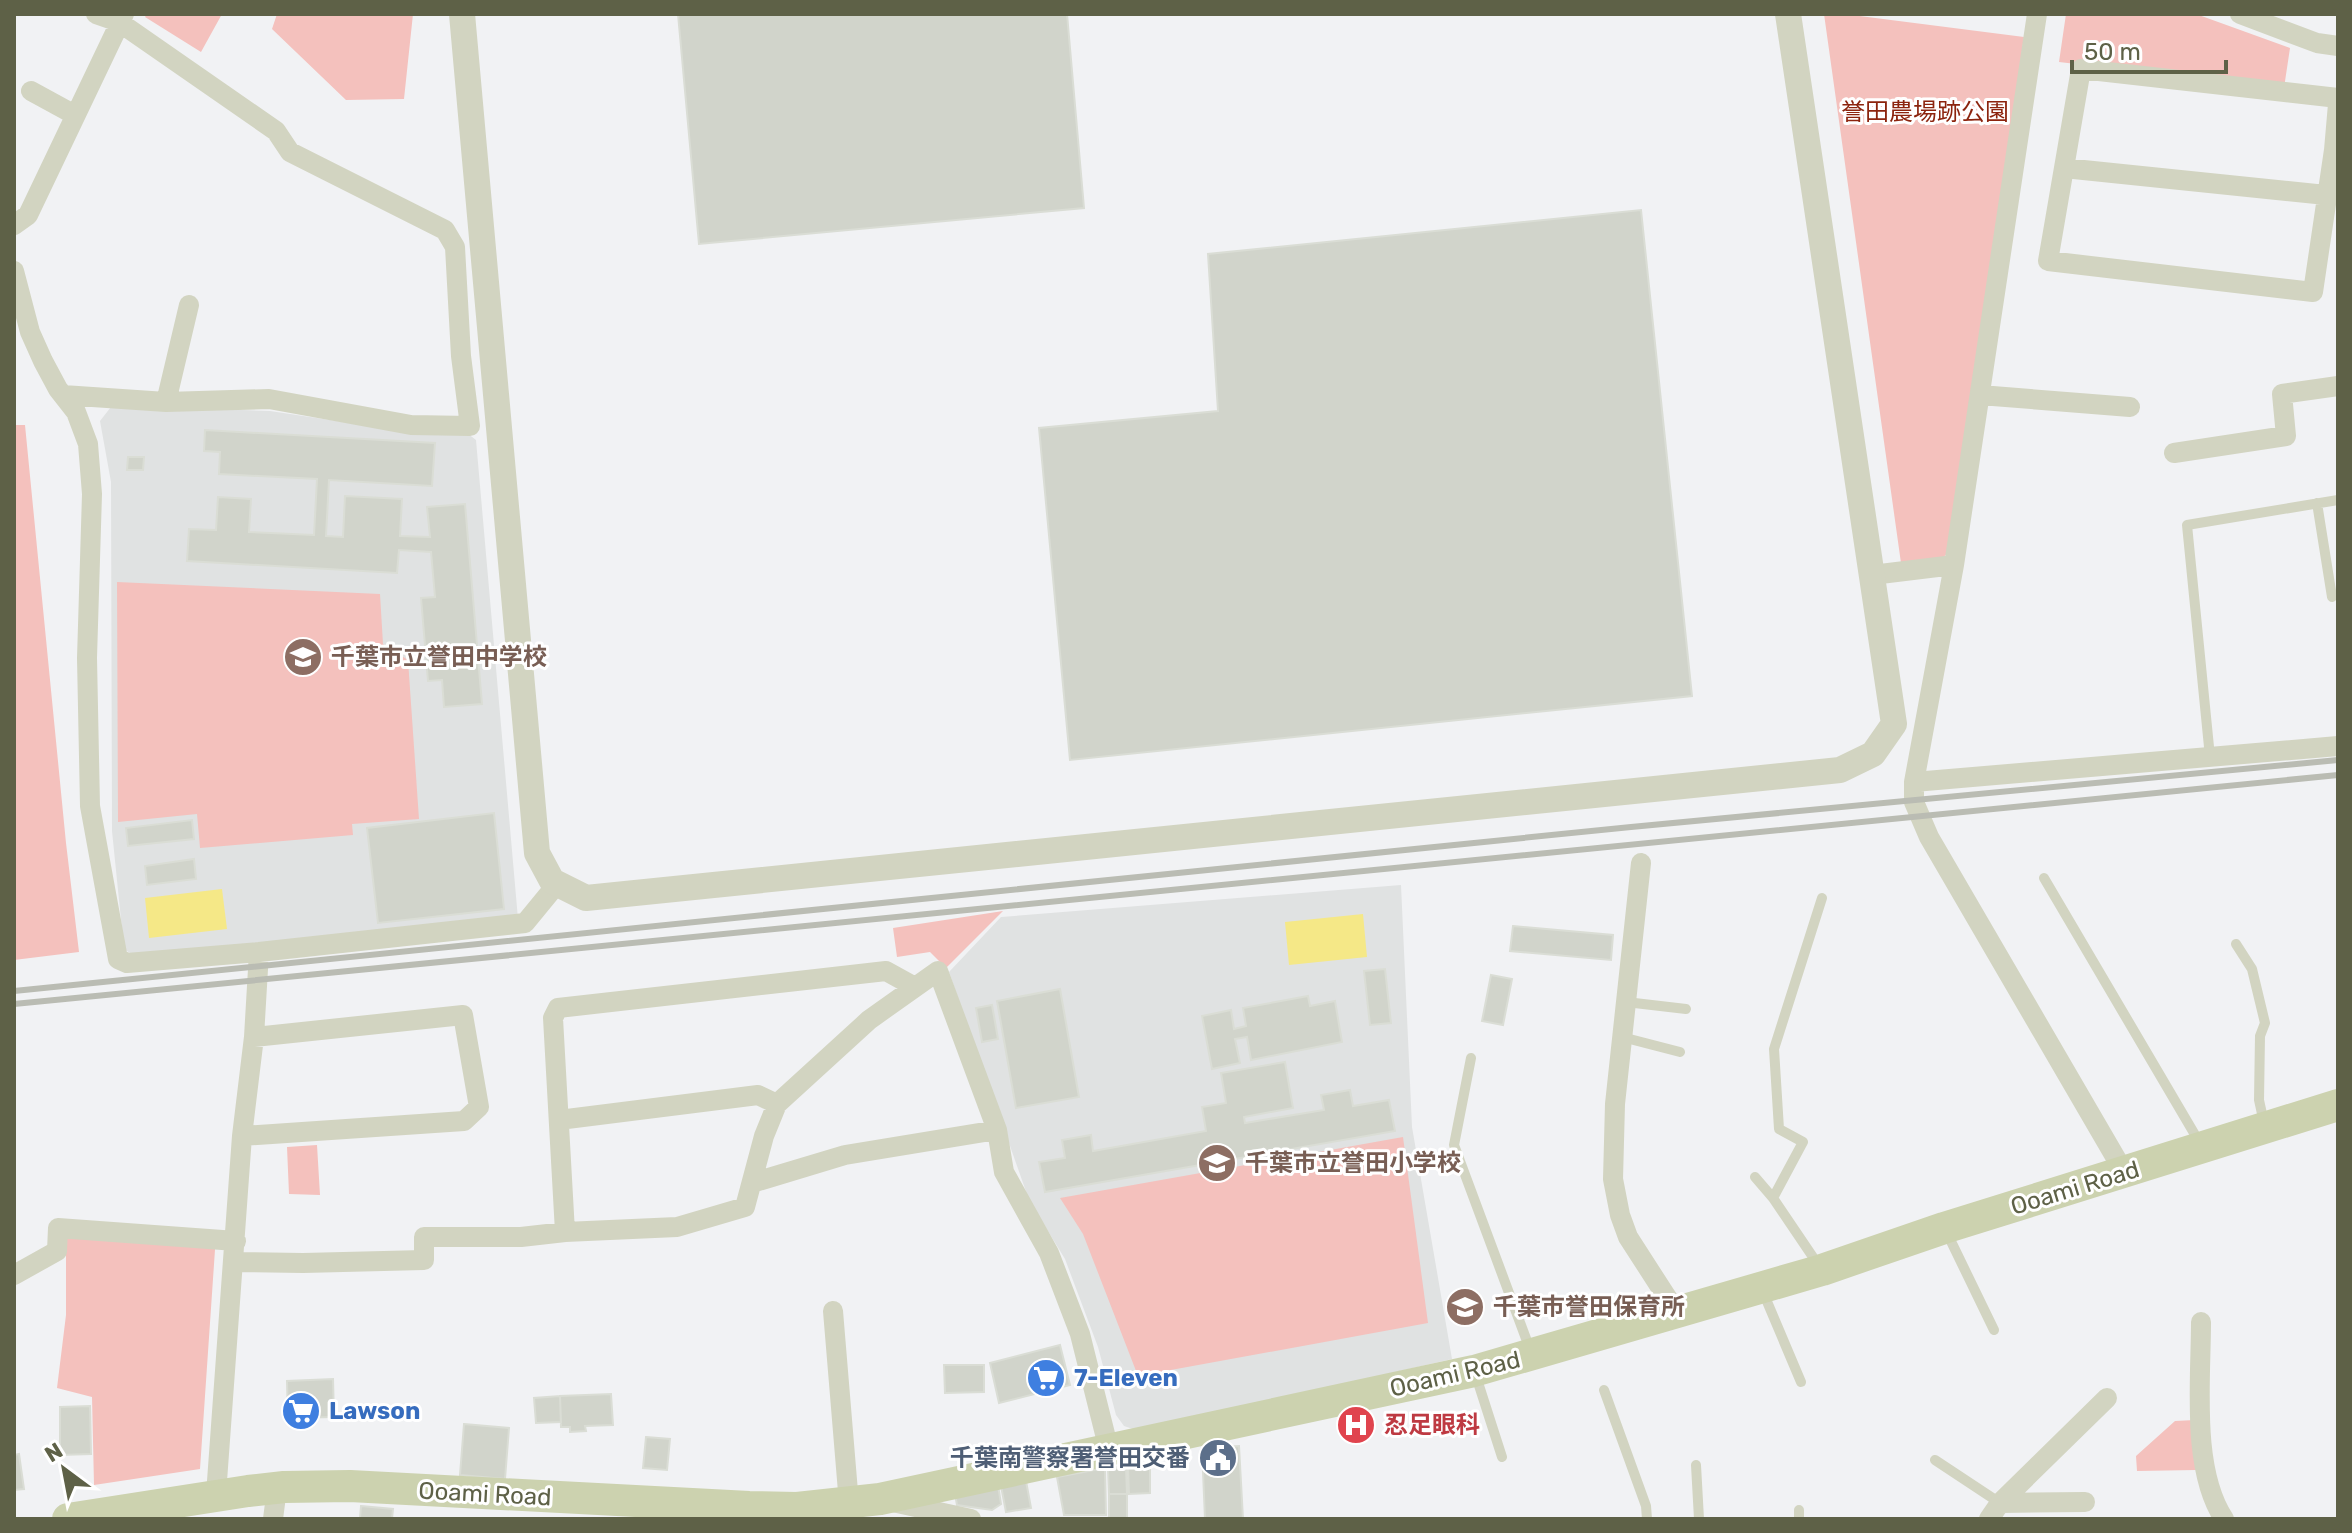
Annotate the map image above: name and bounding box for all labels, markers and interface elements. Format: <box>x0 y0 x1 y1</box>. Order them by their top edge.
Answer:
scale bar <box>2072 24 2226 74</box>
text: 50 m <box>2084 38 2141 66</box>
park label: 誉田農場跡公園 <box>1841 98 2009 126</box>
school or university icon: 千葉市立誉田中学校 <box>282 636 324 678</box>
place label: 千葉市立誉田中学校 <box>331 643 547 671</box>
school or university icon: 千葉市立誉田小学校 <box>1196 1142 1238 1184</box>
place label: 千葉市立誉田小学校 <box>1245 1149 1461 1177</box>
street label: Ooami Road <box>2007 1155 2143 1221</box>
school or university icon: 千葉市誉田保育所 <box>1444 1286 1486 1328</box>
place label: 千葉市誉田保育所 <box>1493 1293 1685 1321</box>
street label: Ooami Road <box>1387 1345 1523 1403</box>
supermarket icon: 7-Eleven <box>1025 1357 1067 1399</box>
place label: 7-Eleven <box>1074 1364 1178 1392</box>
supermarket icon: Lawson <box>280 1390 322 1432</box>
place label: Lawson <box>329 1397 420 1425</box>
hospital icon: 忍足眼科 <box>1335 1404 1377 1446</box>
place label: 忍足眼科 <box>1384 1411 1480 1439</box>
north arrow <box>24 1429 104 1509</box>
text: N <box>40 1437 68 1468</box>
public building icon: 千葉南警察署誉田交番 <box>1197 1437 1239 1479</box>
place label: 千葉南警察署誉田交番 <box>950 1444 1190 1472</box>
street label: Ooami Road <box>418 1477 552 1511</box>

